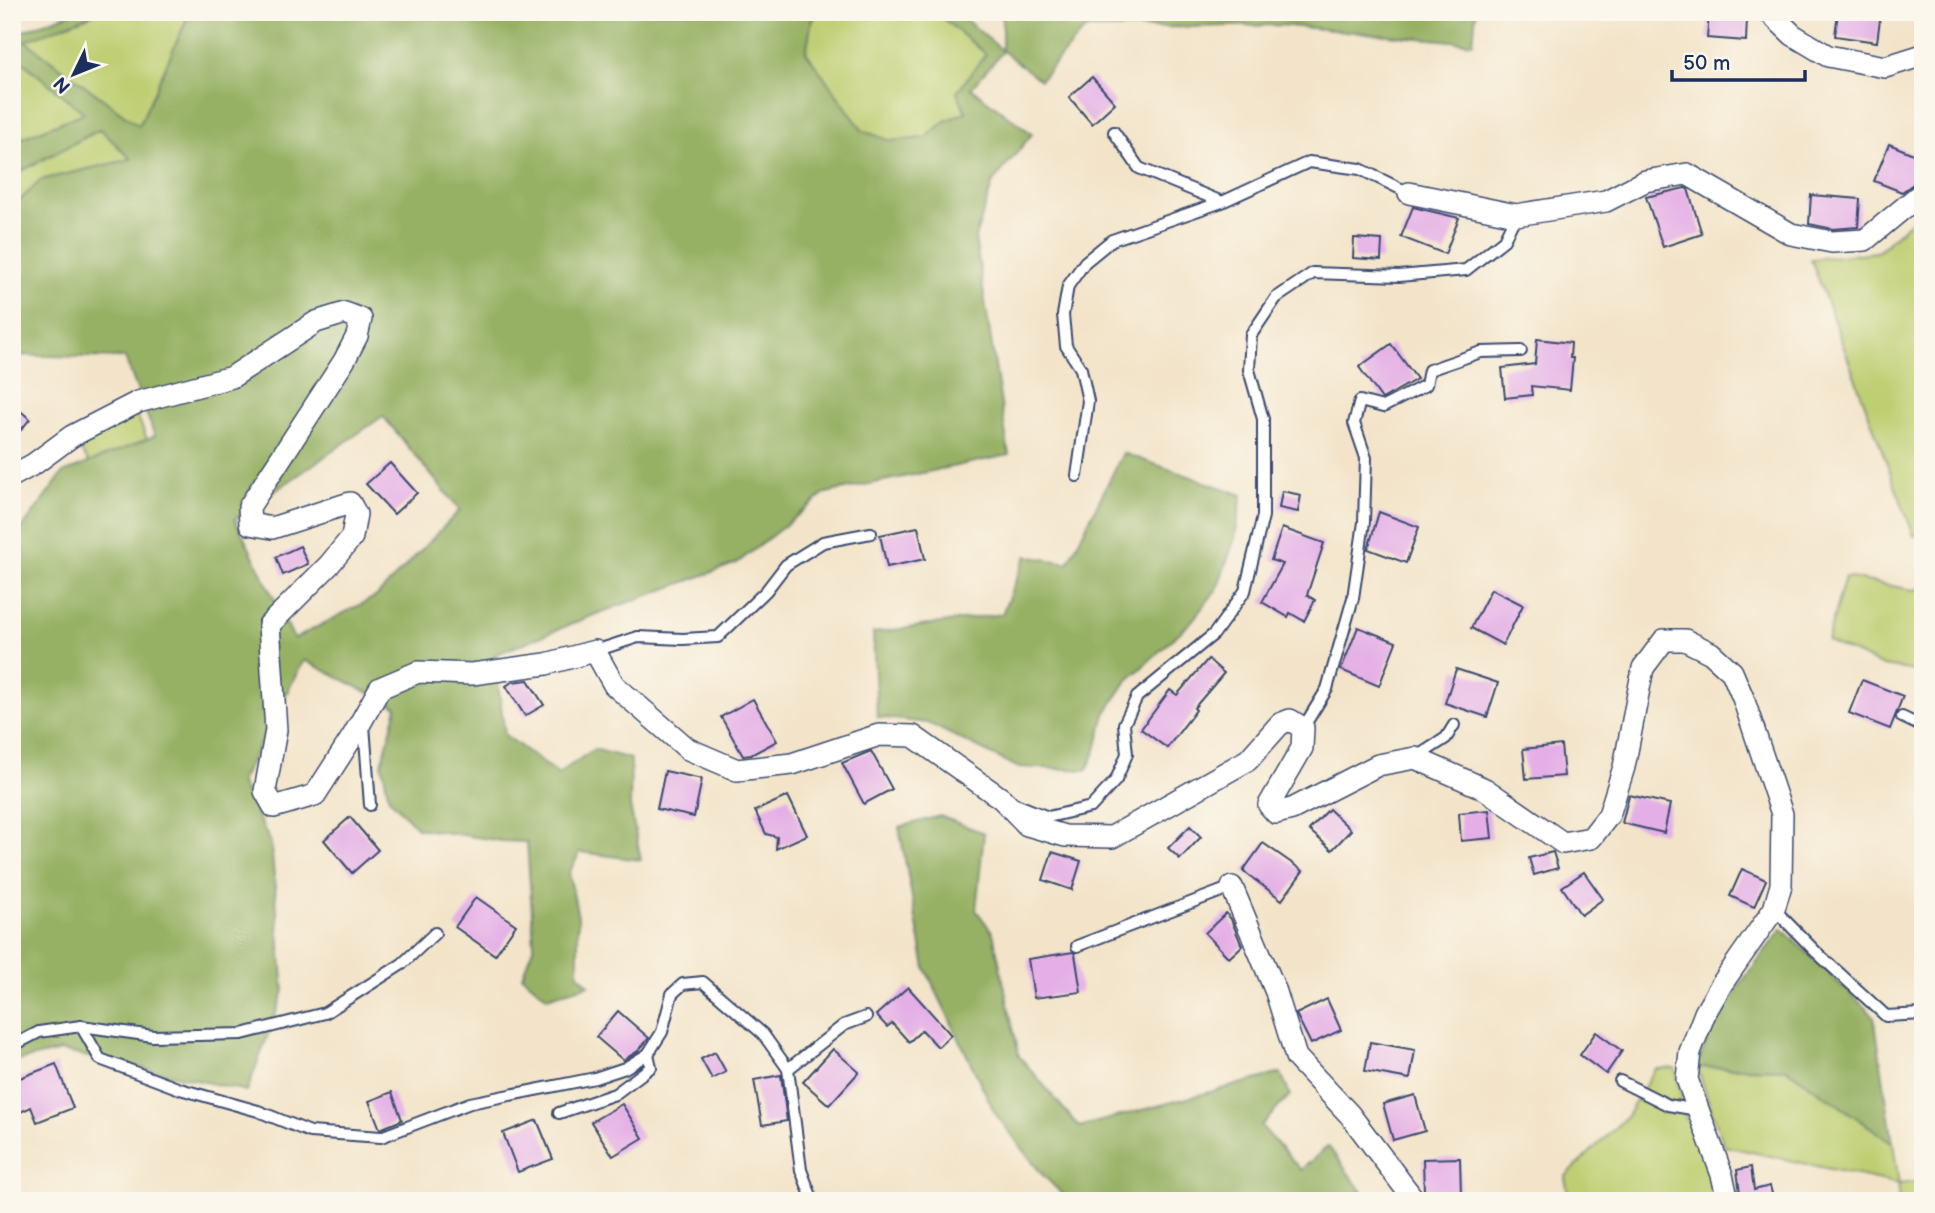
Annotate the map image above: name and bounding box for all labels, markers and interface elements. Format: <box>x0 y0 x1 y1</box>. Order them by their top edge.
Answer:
north arrow <box>38 38 108 108</box>
scale bar <box>1672 38 1806 82</box>
text: 50 m <box>1683 51 1730 76</box>
text: N <box>49 72 76 98</box>

